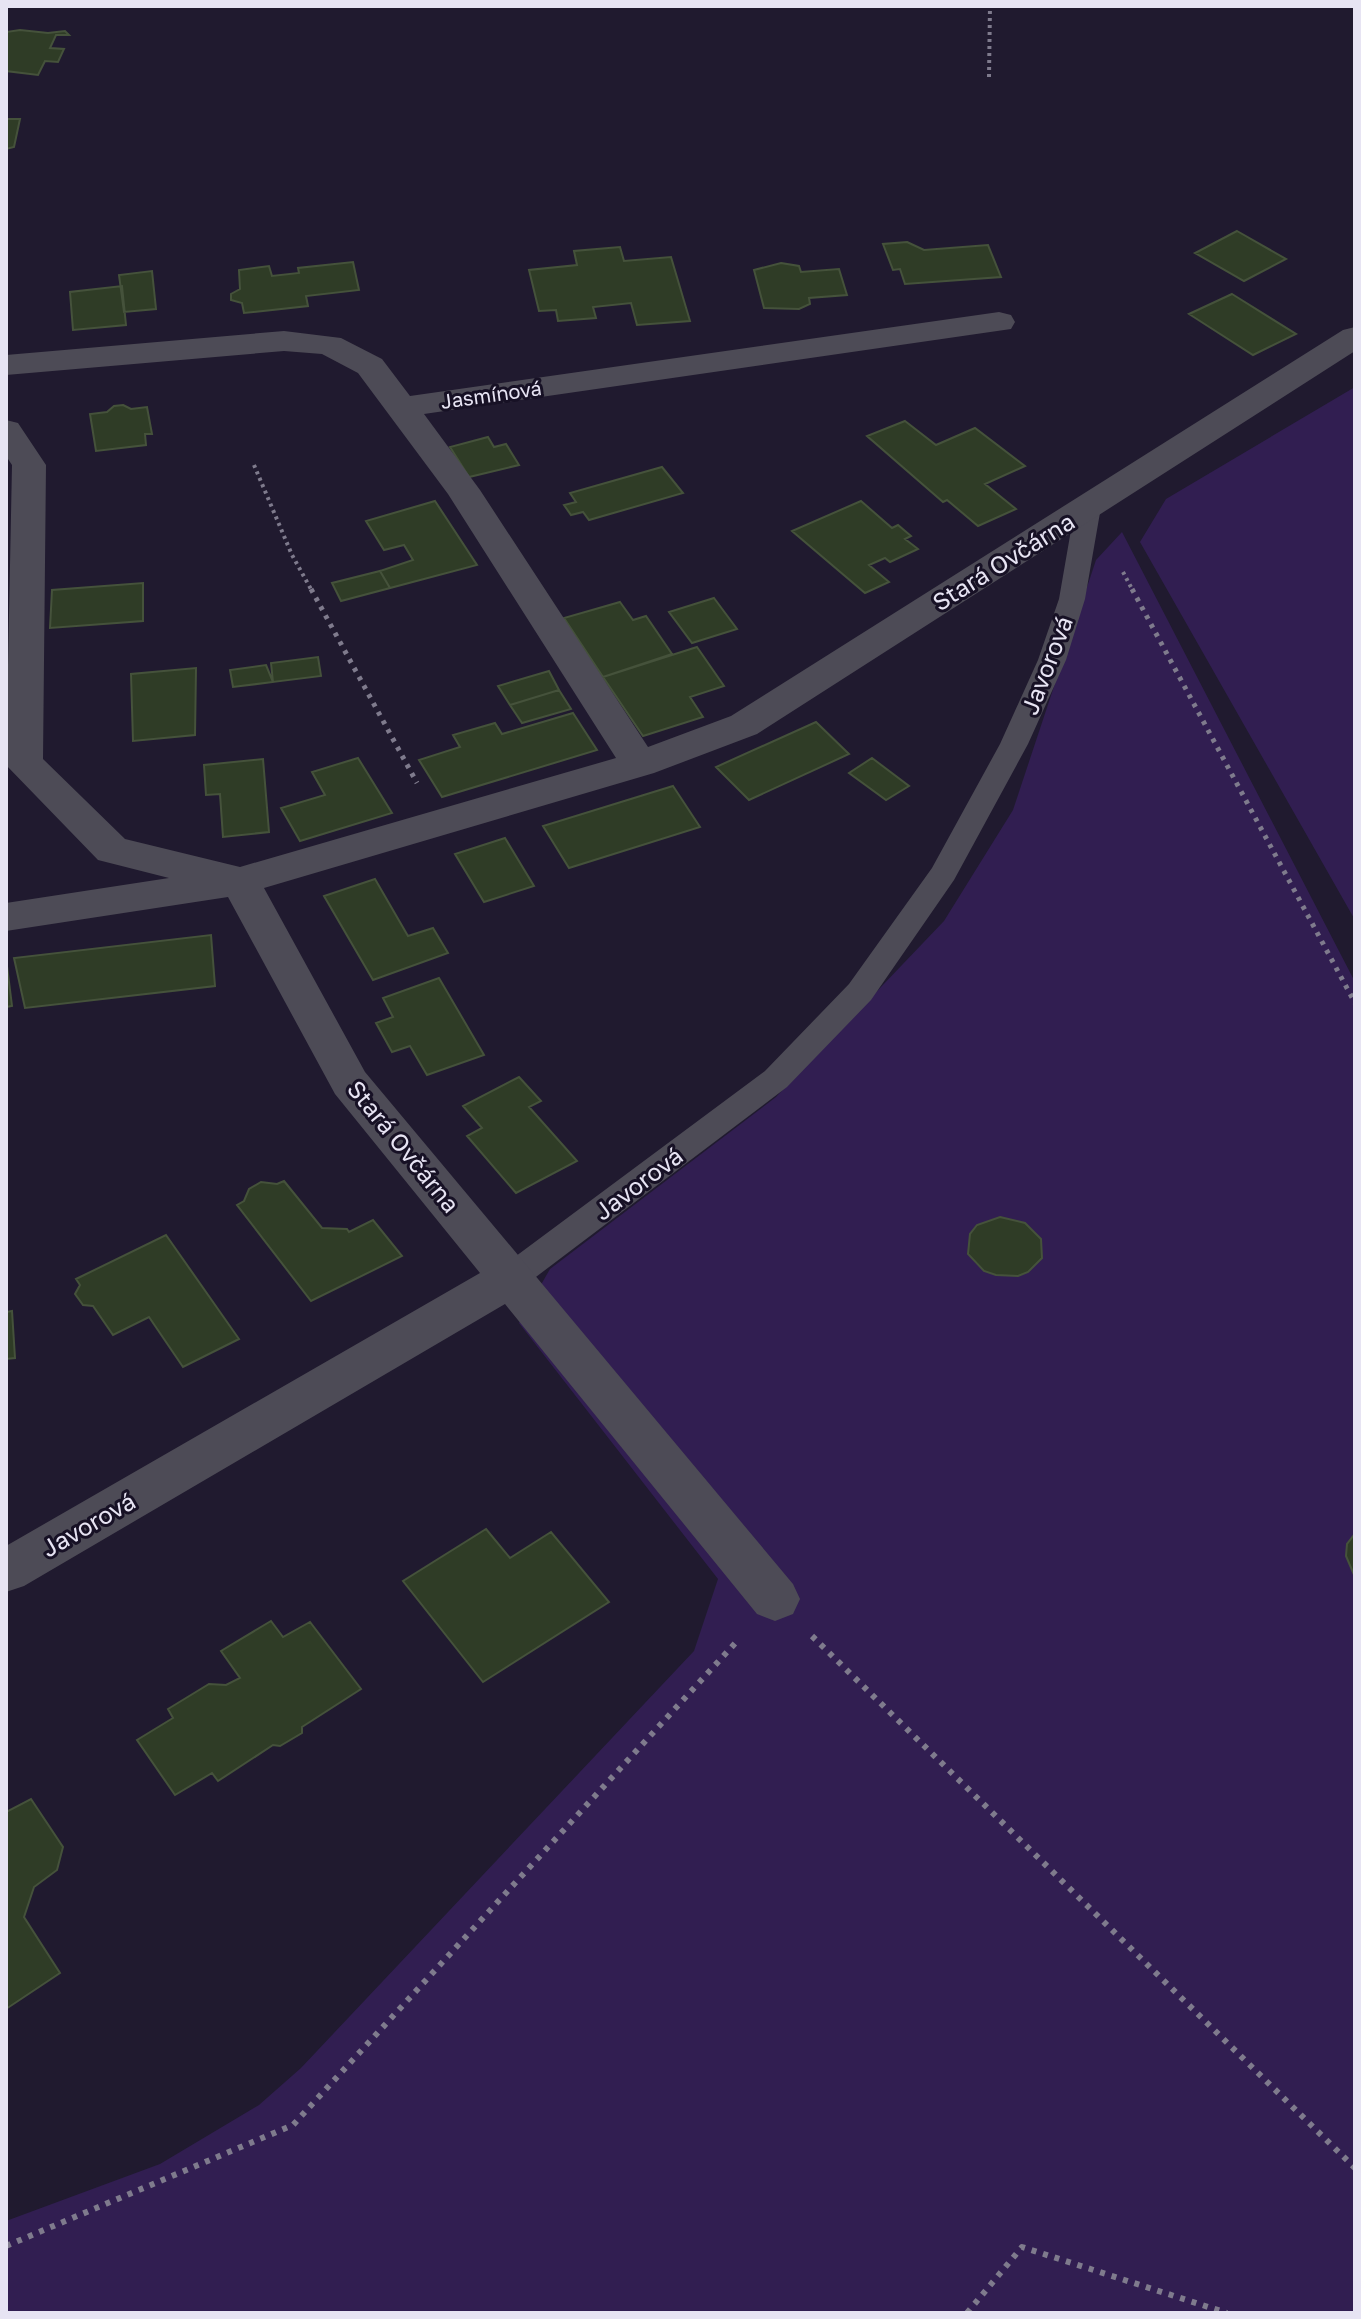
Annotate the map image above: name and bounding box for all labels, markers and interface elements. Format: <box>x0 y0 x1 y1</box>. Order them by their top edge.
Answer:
street label: Jasmínová <box>439 375 543 413</box>
street label: Stará Ovčárna <box>927 506 1079 616</box>
street label: Javorová <box>1014 612 1078 718</box>
street label: Stará Ovčárna <box>342 1074 466 1218</box>
street label: Javorová <box>588 1140 688 1226</box>
street label: Javorová <box>36 1486 140 1562</box>

